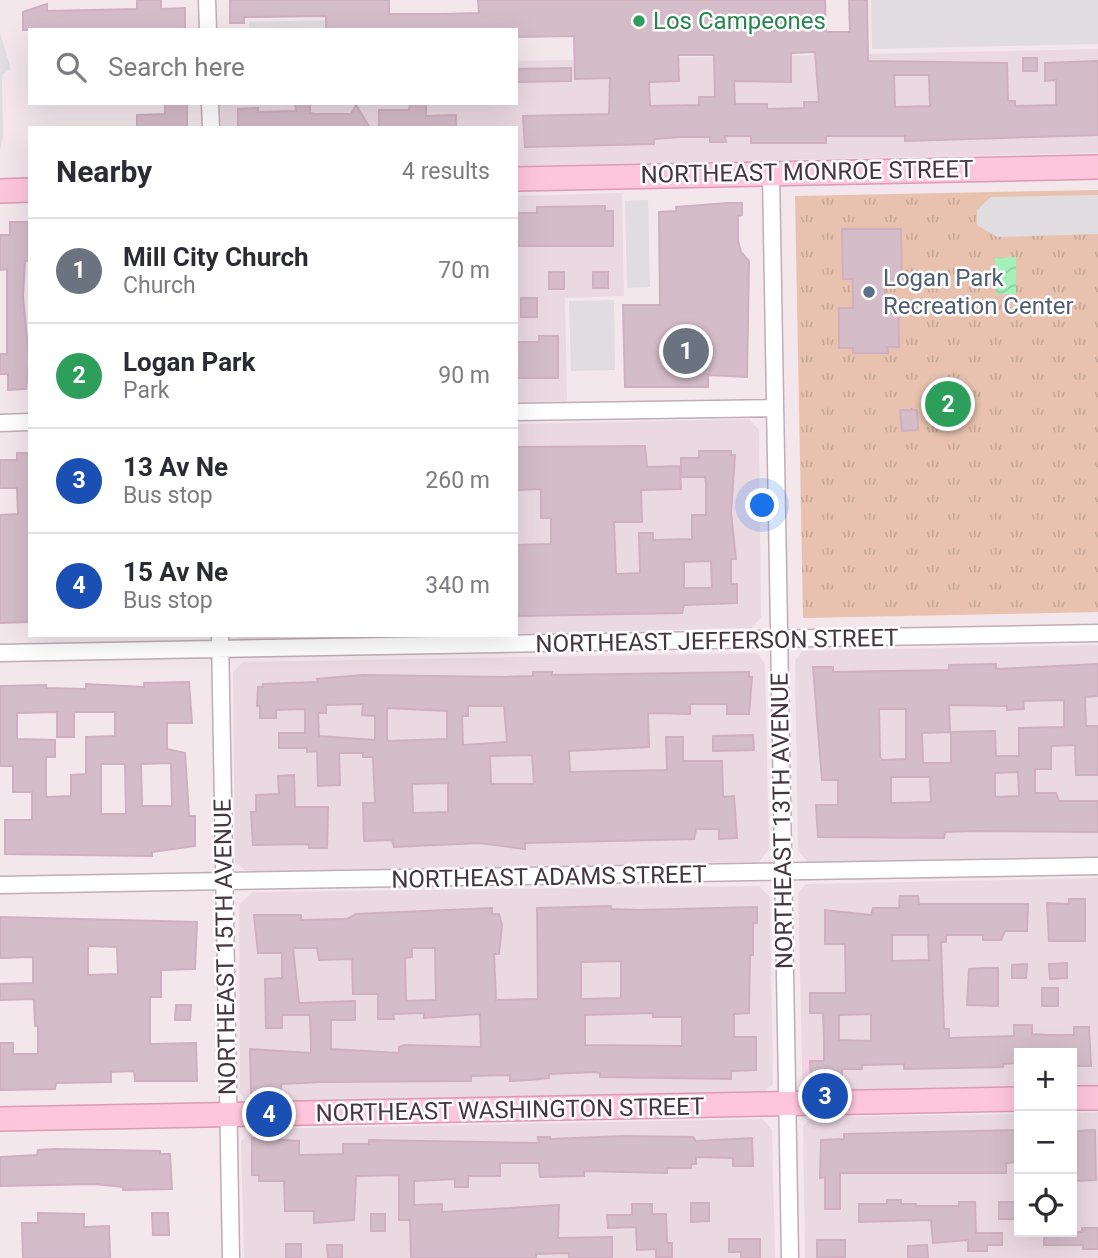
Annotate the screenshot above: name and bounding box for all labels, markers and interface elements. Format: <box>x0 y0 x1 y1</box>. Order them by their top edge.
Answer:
place label: Los Campeones <box>653 7 826 35</box>
marker: Los Campeones <box>631 13 647 29</box>
search box <box>28 28 518 105</box>
icon: search <box>52 48 90 86</box>
text: Search here <box>108 52 245 82</box>
text: Nearby <box>56 154 152 189</box>
street label: NORTHEAST MONROE STREET <box>640 155 974 189</box>
text: 4 results <box>402 158 490 185</box>
text: Mill City Church <box>123 242 309 272</box>
text: 1 <box>72 257 86 284</box>
text: 70 m <box>438 257 490 284</box>
place label: Logan Park Recreation Center <box>883 264 1074 320</box>
text: Church <box>123 272 196 299</box>
marker: Logan Park Recreation Center <box>861 284 877 300</box>
pin: 1 <box>663 325 709 377</box>
text: Logan Park <box>123 347 256 377</box>
text: 2 <box>72 362 86 389</box>
text: 90 m <box>438 362 490 389</box>
text: Park <box>123 377 169 404</box>
pin: 2 <box>925 378 971 430</box>
text: 13 Av Ne <box>123 452 228 482</box>
text: 3 <box>72 467 86 494</box>
text: 260 m <box>425 467 490 494</box>
text: Bus stop <box>123 482 213 509</box>
your location <box>745 488 779 522</box>
text: 15 Av Ne <box>123 557 228 587</box>
text: 4 <box>72 572 86 599</box>
text: 340 m <box>425 572 490 599</box>
text: Bus stop <box>123 587 213 614</box>
street label: NORTHEAST JEFFERSON STREET <box>535 624 899 658</box>
street label: NORTHEAST 13TH AVENUE <box>765 673 799 969</box>
street label: NORTHEAST 15TH AVENUE <box>208 799 242 1095</box>
street label: NORTHEAST ADAMS STREET <box>391 860 707 894</box>
map controls <box>1014 1048 1077 1237</box>
button: + <box>1014 1048 1077 1111</box>
pin: 3 <box>802 1070 848 1122</box>
pin: 4 <box>246 1088 292 1140</box>
street label: NORTHEAST WASHINGTON STREET <box>315 1093 705 1127</box>
button: − <box>1014 1111 1077 1174</box>
button: locate <box>1014 1174 1077 1237</box>

